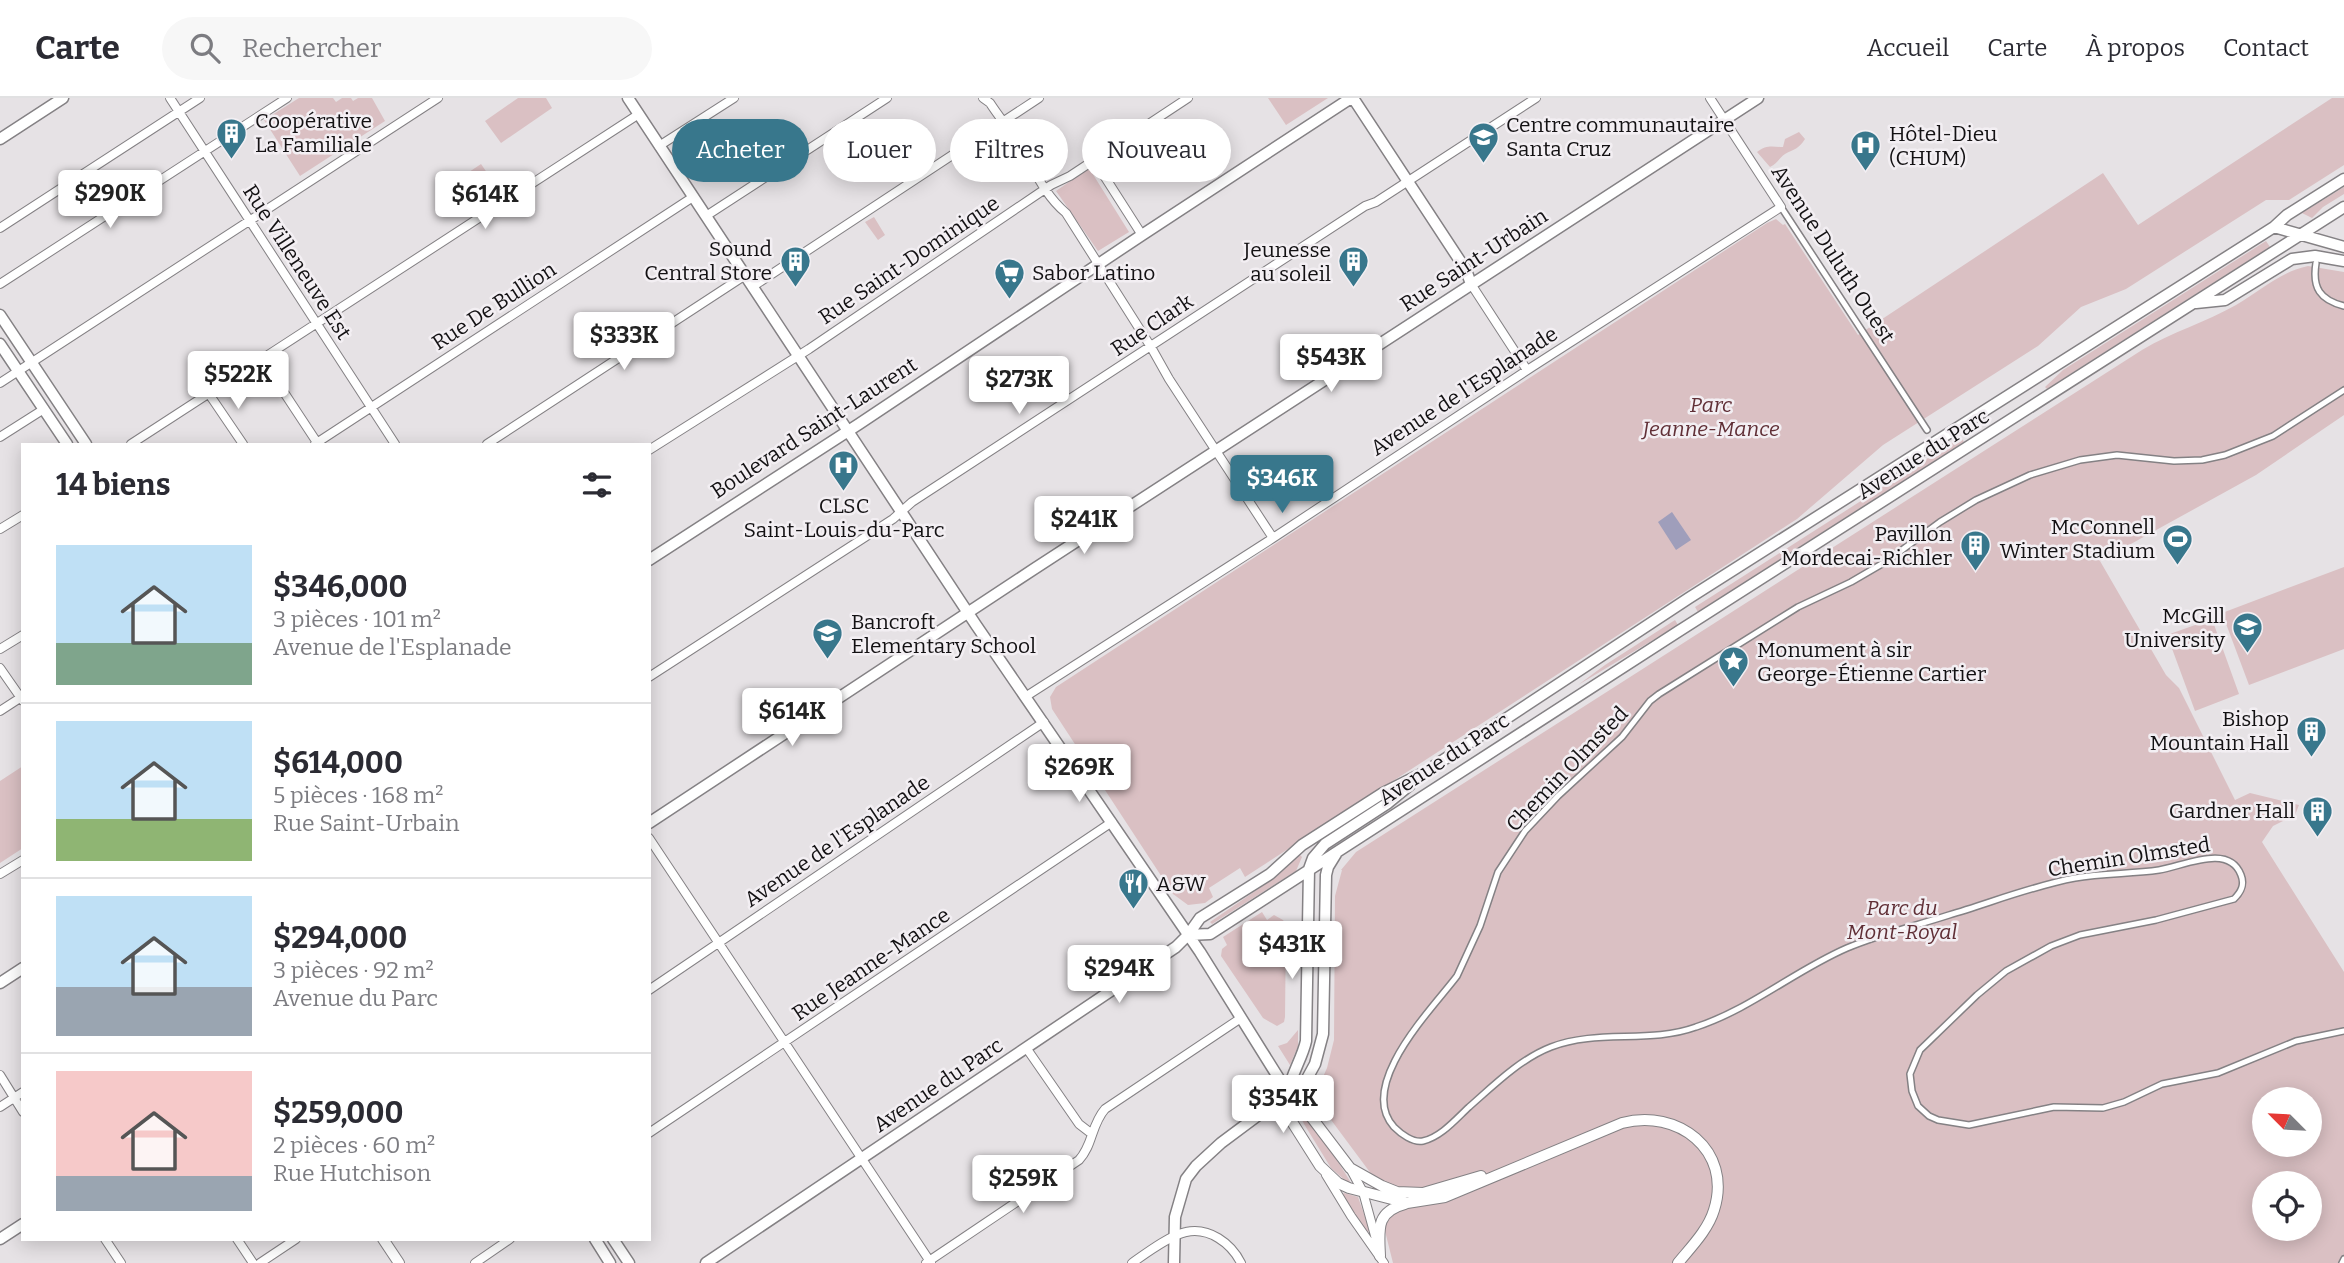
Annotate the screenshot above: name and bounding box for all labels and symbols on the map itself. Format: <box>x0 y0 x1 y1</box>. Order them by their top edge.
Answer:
place label: Coopérative La Familiale <box>255 108 372 158</box>
place label: Centre communautaire Santa Cruz <box>1506 112 1735 162</box>
building icon: Coopérative La Familiale <box>215 116 249 160</box>
school or university icon: Centre communautaire Santa Cruz <box>1466 120 1500 164</box>
place label: Hôtel-Dieu (CHUM) <box>1889 121 1997 171</box>
hospital icon: Hôtel-Dieu (CHUM) <box>1849 129 1883 173</box>
street label: Avenue Duluth Ouest <box>1766 160 1901 348</box>
pin: $290K <box>61 170 159 230</box>
pin: $614K <box>436 172 534 231</box>
street label: Rue Villeneuve Est <box>237 180 357 345</box>
street label: Rue Saint-Dominique <box>814 190 1004 330</box>
street label: Rue Saint-Urbain <box>1395 203 1553 317</box>
place label: Sound Central Store <box>644 236 772 286</box>
place label: Jeunesse au soleil <box>1242 237 1331 287</box>
building icon: Sound Central Store <box>778 244 812 288</box>
building icon: Jeunesse au soleil <box>1337 245 1371 289</box>
street label: Rue De Bullion <box>427 256 561 356</box>
supermarket icon: Sabor Latino <box>992 256 1026 300</box>
place label: Sabor Latino <box>1032 260 1155 286</box>
street label: Rue Clark <box>1106 288 1198 362</box>
pin: $333K <box>575 313 673 372</box>
street label: Avenue de l'Esplanade <box>1366 321 1562 461</box>
pin: $543K <box>1282 334 1380 394</box>
street label: Boulevard Saint-Laurent <box>706 351 922 504</box>
pin: $522K <box>189 352 287 411</box>
pin: $273K <box>970 356 1068 416</box>
park label: Parc Jeanne-Mance <box>1640 392 1780 442</box>
street label: Avenue du Parc <box>1852 403 1994 505</box>
hospital icon: CLSC Saint-Louis-du-Parc <box>827 449 861 493</box>
pin: $346K <box>1233 456 1331 515</box>
place label: CLSC Saint-Louis-du-Parc <box>744 493 945 543</box>
pin: $241K <box>1035 496 1133 556</box>
place label: McConnell Winter Stadium <box>2000 514 2155 564</box>
place label: Pavillon Mordecai-Richler <box>1781 521 1952 571</box>
sports icon: McConnell Winter Stadium <box>2161 522 2195 566</box>
building icon: Pavillon Mordecai-Richler <box>1958 529 1992 573</box>
place label: McGill University <box>2124 603 2226 653</box>
place label: Bancroft Elementary School <box>851 609 1036 659</box>
school or university icon: McGill University <box>2231 611 2265 655</box>
school or university icon: Bancroft Elementary School <box>811 617 845 661</box>
place label: Monument à sir George-Étienne Cartier <box>1757 637 1986 687</box>
place icon: Monument à sir George-Étienne Cartier <box>1717 645 1751 689</box>
pin: $614K <box>743 688 841 748</box>
street label: Chemin Olmsted <box>1501 701 1633 837</box>
place label: Bishop Mountain Hall <box>2150 706 2289 756</box>
street label: Avenue du Parc <box>1374 707 1514 811</box>
building icon: Bishop Mountain Hall <box>2295 714 2329 758</box>
pin: $269K <box>1030 744 1128 804</box>
street label: Avenue de l'Esplanade <box>739 769 935 913</box>
building icon: Gardner Hall <box>2301 794 2335 838</box>
place label: Gardner Hall <box>2169 798 2295 824</box>
street label: Chemin Olmsted <box>2046 831 2212 883</box>
restaurant icon: A&W <box>1116 867 1150 911</box>
place label: A&W <box>1156 871 1207 897</box>
park label: Parc du Mont-Royal <box>1847 895 1958 945</box>
street label: Rue Jeanne-Mance <box>787 902 955 1026</box>
pin: $431K <box>1243 922 1341 981</box>
pin: $294K <box>1070 946 1168 1005</box>
street label: Avenue du Parc <box>868 1032 1008 1138</box>
pin: $354K <box>1234 1076 1332 1135</box>
north arrow <box>2252 1087 2322 1157</box>
pin: $259K <box>974 1156 1072 1215</box>

